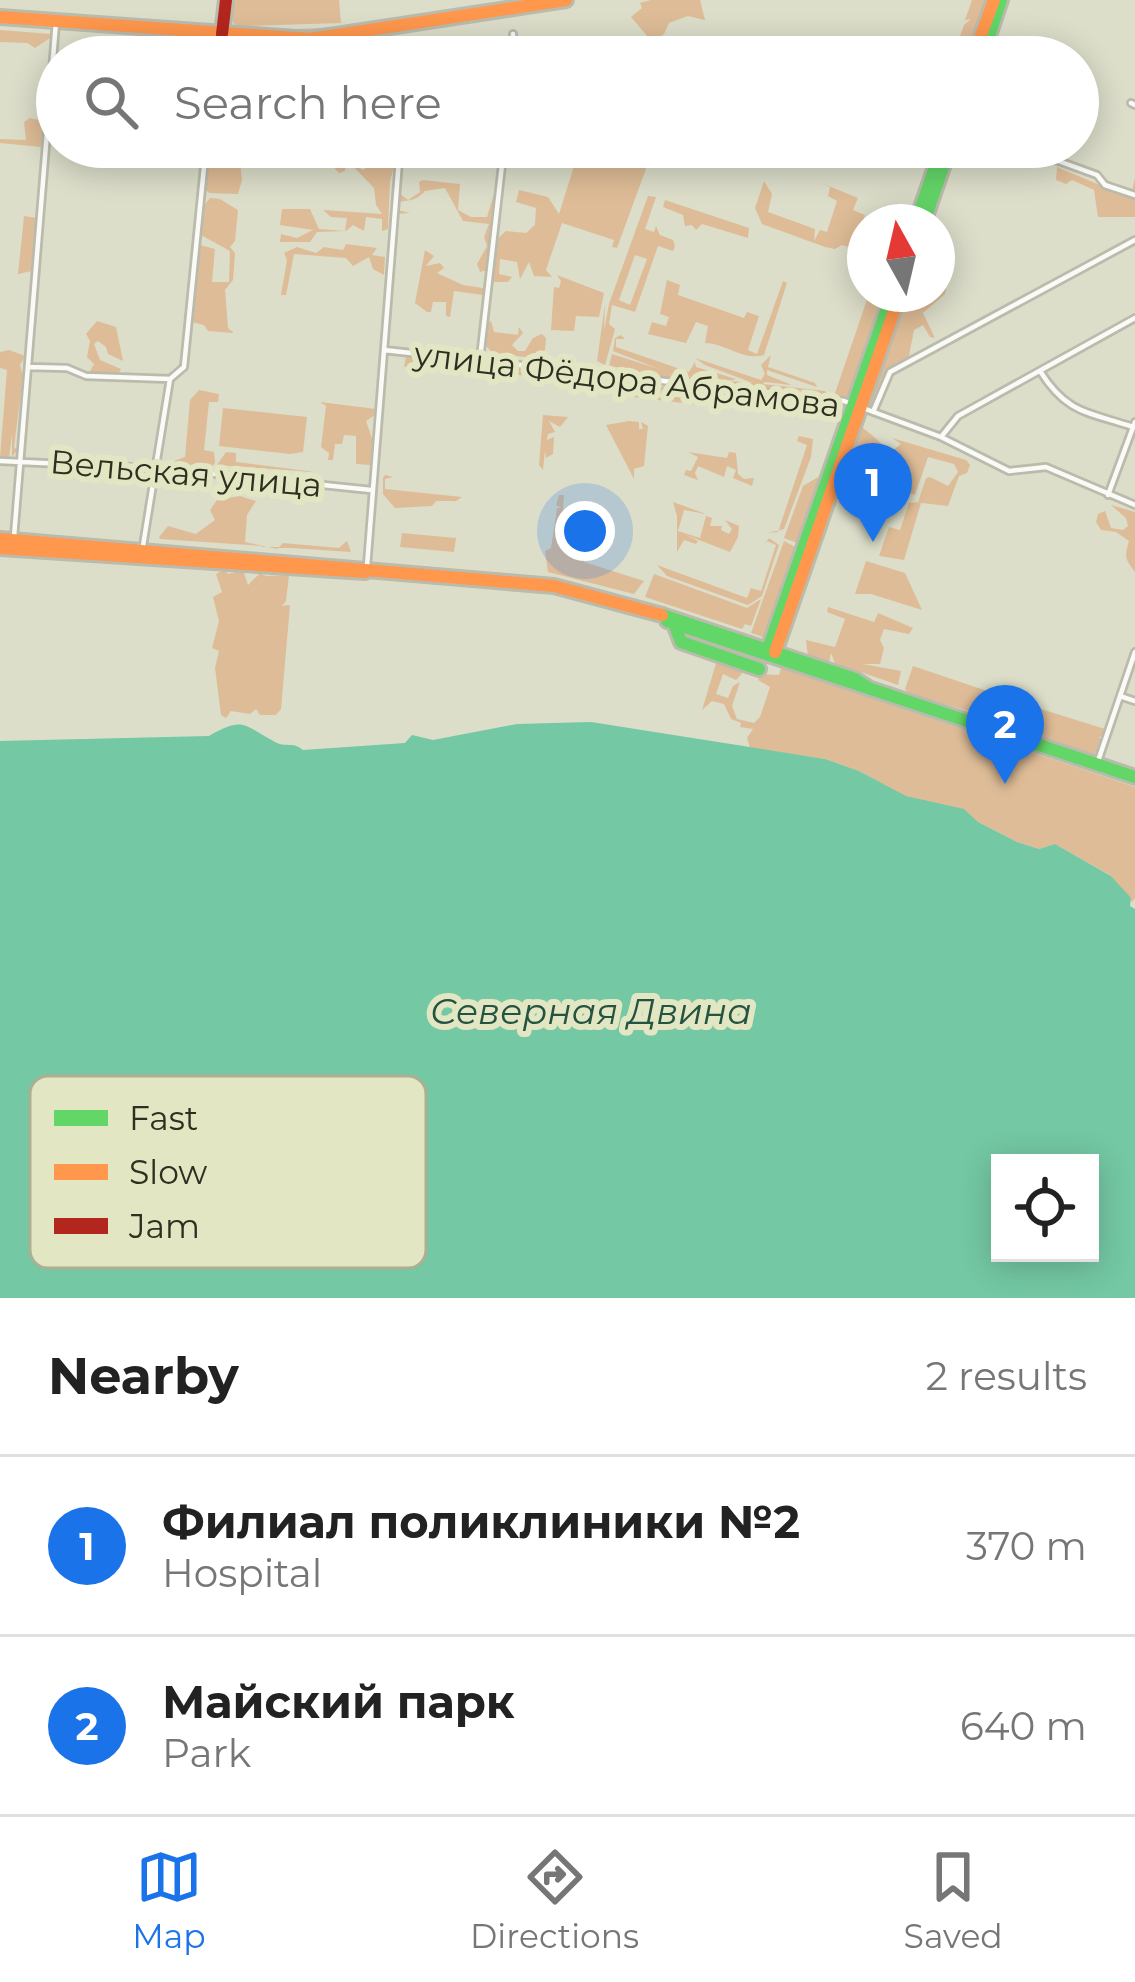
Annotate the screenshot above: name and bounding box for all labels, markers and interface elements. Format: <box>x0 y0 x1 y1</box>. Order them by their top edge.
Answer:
search box <box>36 36 1099 168</box>
icon: search <box>78 69 144 135</box>
text: Search here <box>174 75 442 130</box>
north arrow <box>847 204 955 312</box>
street label: улица Фёдора Абрамова <box>411 333 842 425</box>
street label: Вельская улица <box>49 441 323 505</box>
pin: 1 <box>834 443 912 542</box>
your location <box>555 501 615 561</box>
pin: 2 <box>966 685 1044 784</box>
water label: Северная Двина <box>430 989 752 1033</box>
legend <box>30 1076 426 1268</box>
text: Fast <box>129 1098 198 1138</box>
text: Slow <box>129 1152 207 1192</box>
map controls <box>991 1154 1099 1262</box>
button: locate <box>991 1154 1099 1262</box>
text: Jam <box>128 1206 200 1246</box>
text: Nearby <box>48 1345 239 1407</box>
text: 2 results <box>926 1352 1087 1400</box>
text: Филиал поликлиники №2 <box>162 1494 800 1549</box>
text: 1 <box>79 1522 95 1570</box>
text: 370 m <box>966 1522 1087 1570</box>
text: Hospital <box>162 1549 322 1597</box>
text: Майский парк <box>162 1674 515 1729</box>
text: 2 <box>75 1702 99 1750</box>
text: 640 m <box>960 1702 1087 1750</box>
text: Park <box>162 1729 251 1777</box>
tab: Map <box>132 1844 206 1956</box>
tab: Directions <box>470 1844 639 1956</box>
tab: Saved <box>904 1844 1003 1956</box>

